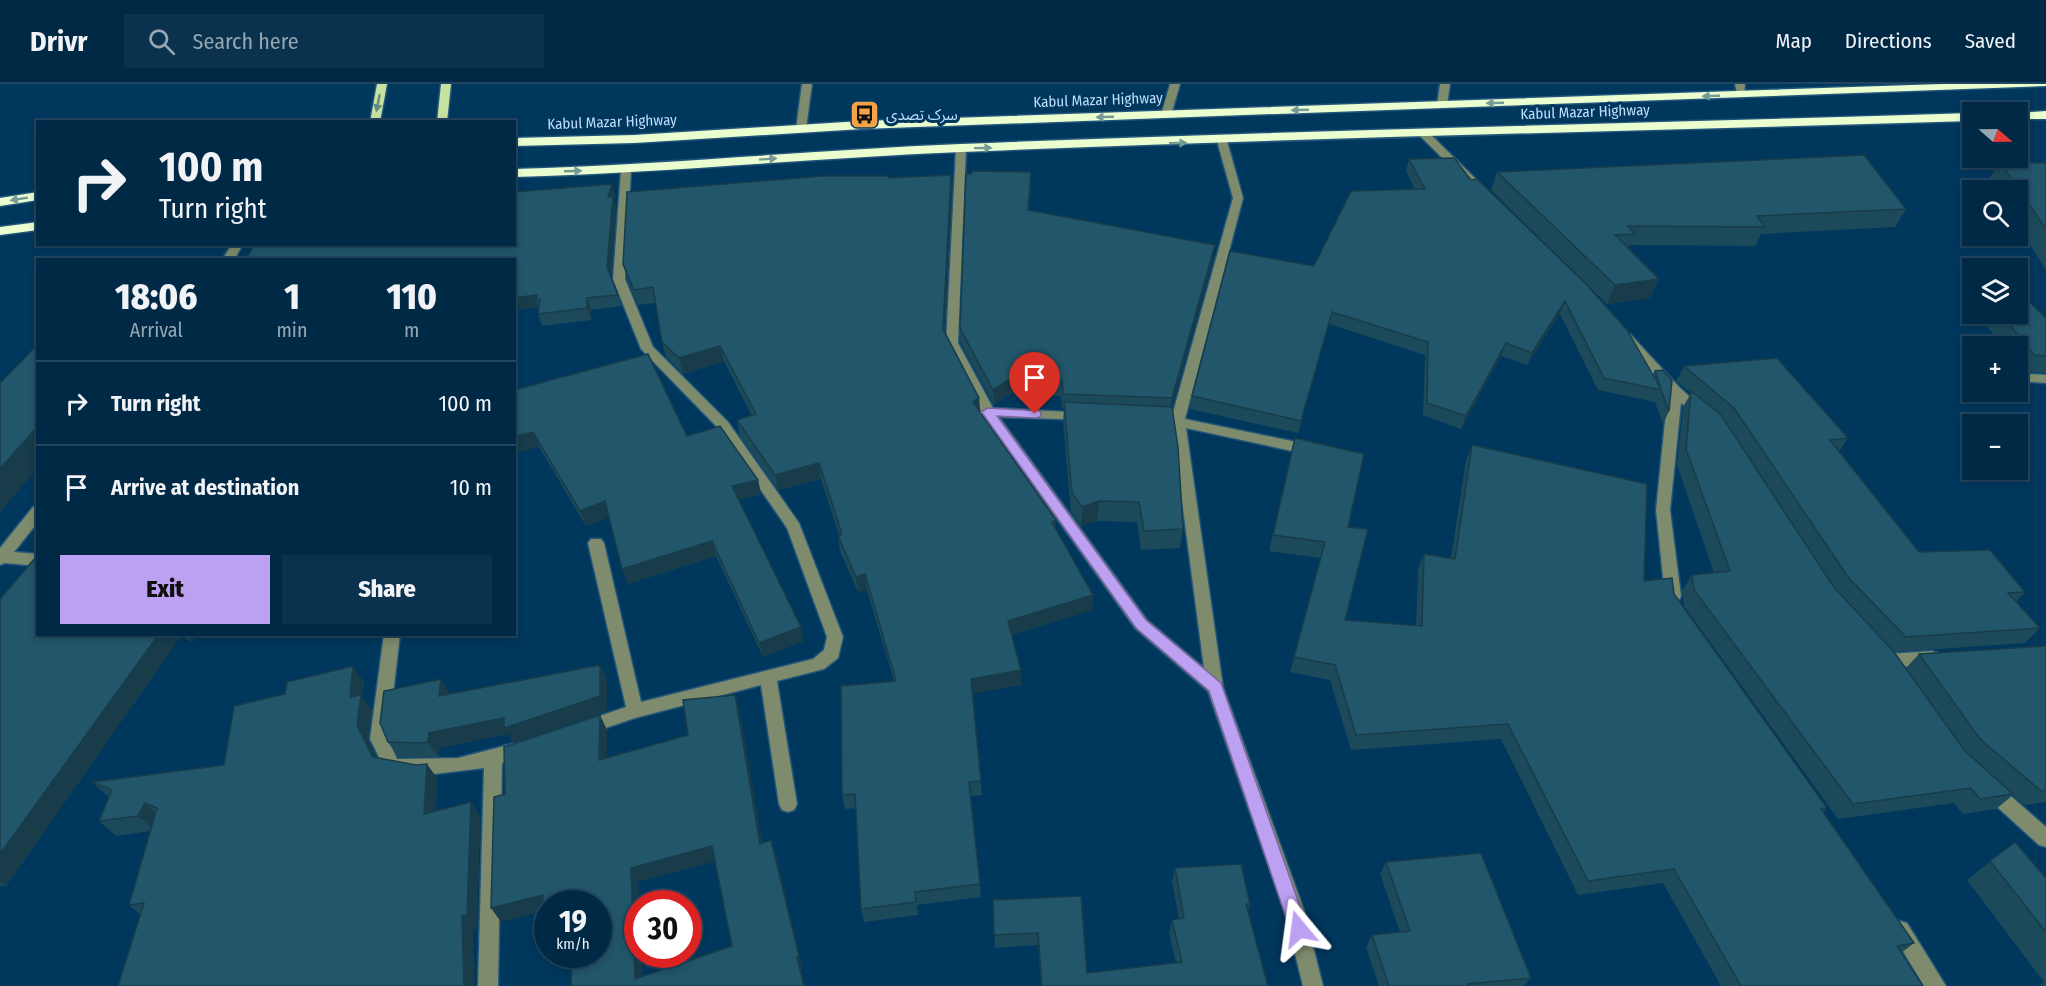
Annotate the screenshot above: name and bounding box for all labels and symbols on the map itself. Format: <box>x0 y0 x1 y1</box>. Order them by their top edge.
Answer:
street label: Kabul Mazar Highway <box>1033 89 1163 111</box>
one-way arrow <box>1701 91 1720 100</box>
one-way arrow <box>373 93 383 112</box>
bus stop icon: سرک تصدی <box>849 99 881 131</box>
one-way arrow <box>1485 99 1504 108</box>
street label: Kabul Mazar Highway <box>1520 101 1650 123</box>
north arrow <box>1962 102 2028 168</box>
one-way arrow <box>1290 105 1309 115</box>
place label: سرک تصدی <box>886 106 958 124</box>
street label: Kabul Mazar Highway <box>547 111 677 133</box>
one-way arrow <box>1096 112 1115 121</box>
one-way arrow <box>1169 138 1188 147</box>
one-way arrow <box>974 143 993 152</box>
one-way arrow <box>758 154 777 163</box>
one-way arrow <box>563 167 582 176</box>
one-way arrow <box>9 195 28 204</box>
pin <box>1009 352 1060 414</box>
speed limit sign: 30 <box>624 890 702 968</box>
position arrow <box>1267 897 1331 961</box>

